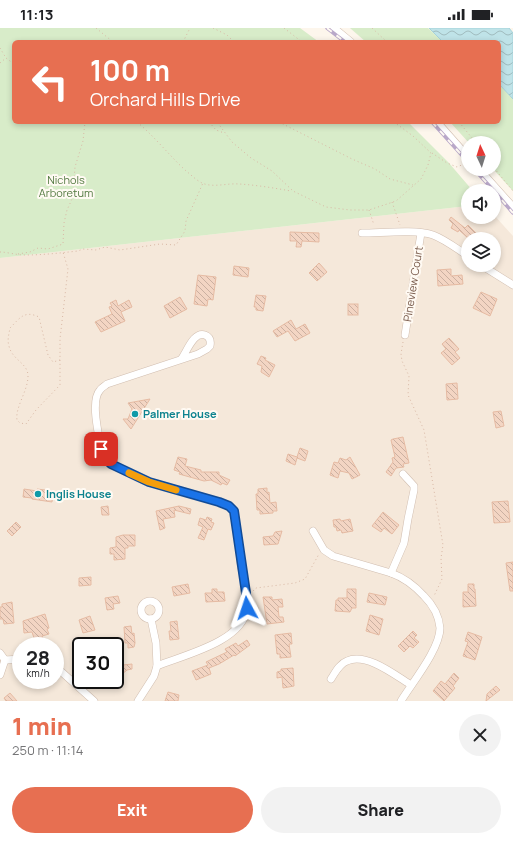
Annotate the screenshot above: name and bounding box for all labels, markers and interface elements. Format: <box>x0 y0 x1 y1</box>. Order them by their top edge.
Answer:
text: 11:13 <box>20 4 54 25</box>
text: 100 m <box>90 51 170 89</box>
icon: left <box>24 56 76 108</box>
text: Orchard Hills Drive <box>90 87 241 111</box>
north arrow <box>461 136 501 176</box>
map controls <box>461 136 501 272</box>
park label: Nichols Arboretum <box>39 172 93 200</box>
button: sound <box>461 184 501 224</box>
button: layers <box>461 232 501 272</box>
street label: Pineview Court <box>399 245 426 323</box>
place label: Palmer House <box>143 406 217 421</box>
marker: Palmer House <box>130 409 140 419</box>
pin <box>84 432 118 466</box>
icon: arrive <box>90 438 112 460</box>
place label: Inglis House <box>46 486 112 501</box>
marker: Inglis House <box>33 489 43 499</box>
position arrow <box>226 587 268 629</box>
speed limit sign: 30 <box>72 637 124 689</box>
text: 28 <box>26 644 50 671</box>
text: km/h <box>26 666 50 680</box>
text: 1 min <box>12 709 72 742</box>
button: close <box>459 714 501 756</box>
text: 250 m · 11:14 <box>12 741 83 759</box>
button: Exit <box>12 787 253 833</box>
button: Share <box>261 787 501 833</box>

